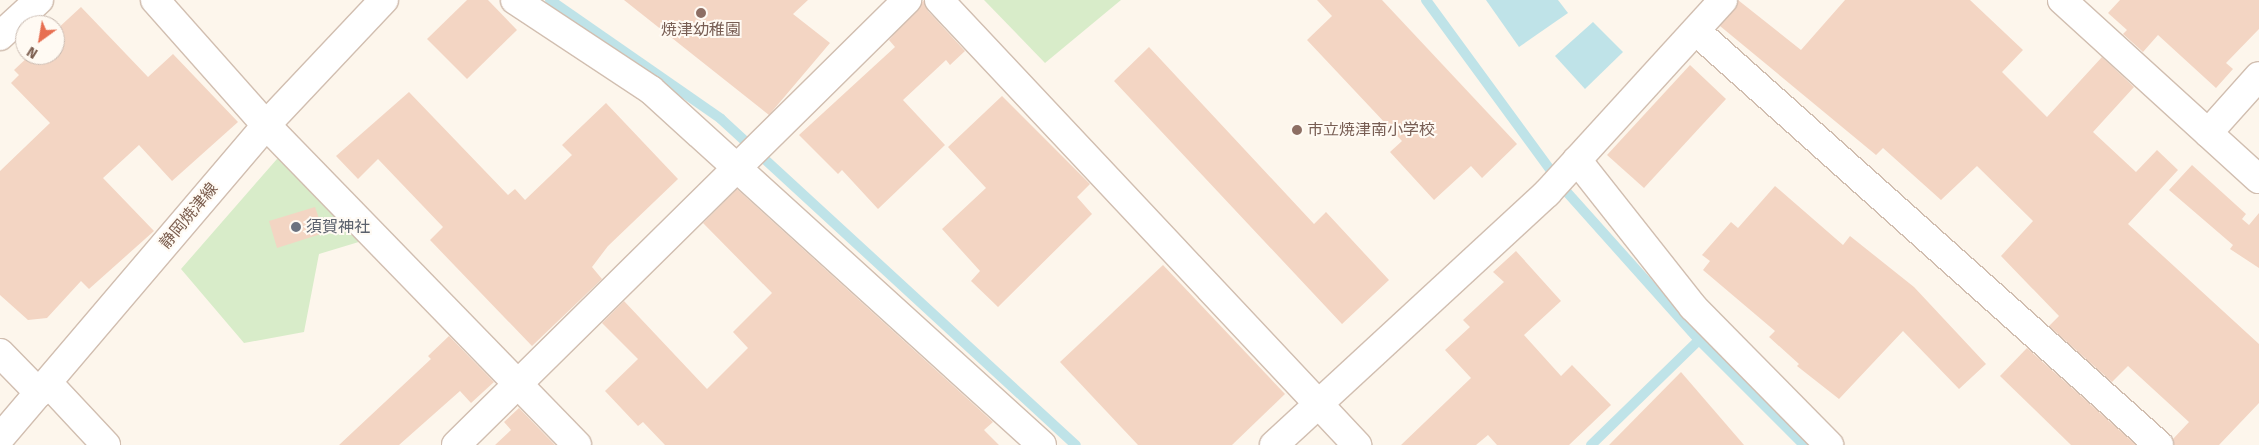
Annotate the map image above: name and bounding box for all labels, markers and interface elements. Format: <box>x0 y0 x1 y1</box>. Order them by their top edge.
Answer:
marker: 焼津幼稚園 <box>695 7 707 19</box>
north arrow <box>15 15 65 65</box>
place label: 焼津幼稚園 <box>661 20 741 40</box>
text: N <box>24 43 41 62</box>
place label: 市立焼津南小学校 <box>1307 120 1435 140</box>
marker: 市立焼津南小学校 <box>1291 124 1303 136</box>
street label: 静岡焼津線 <box>156 179 222 253</box>
place label: 須賀神社 <box>306 217 370 237</box>
marker: 須賀神社 <box>290 221 302 233</box>

